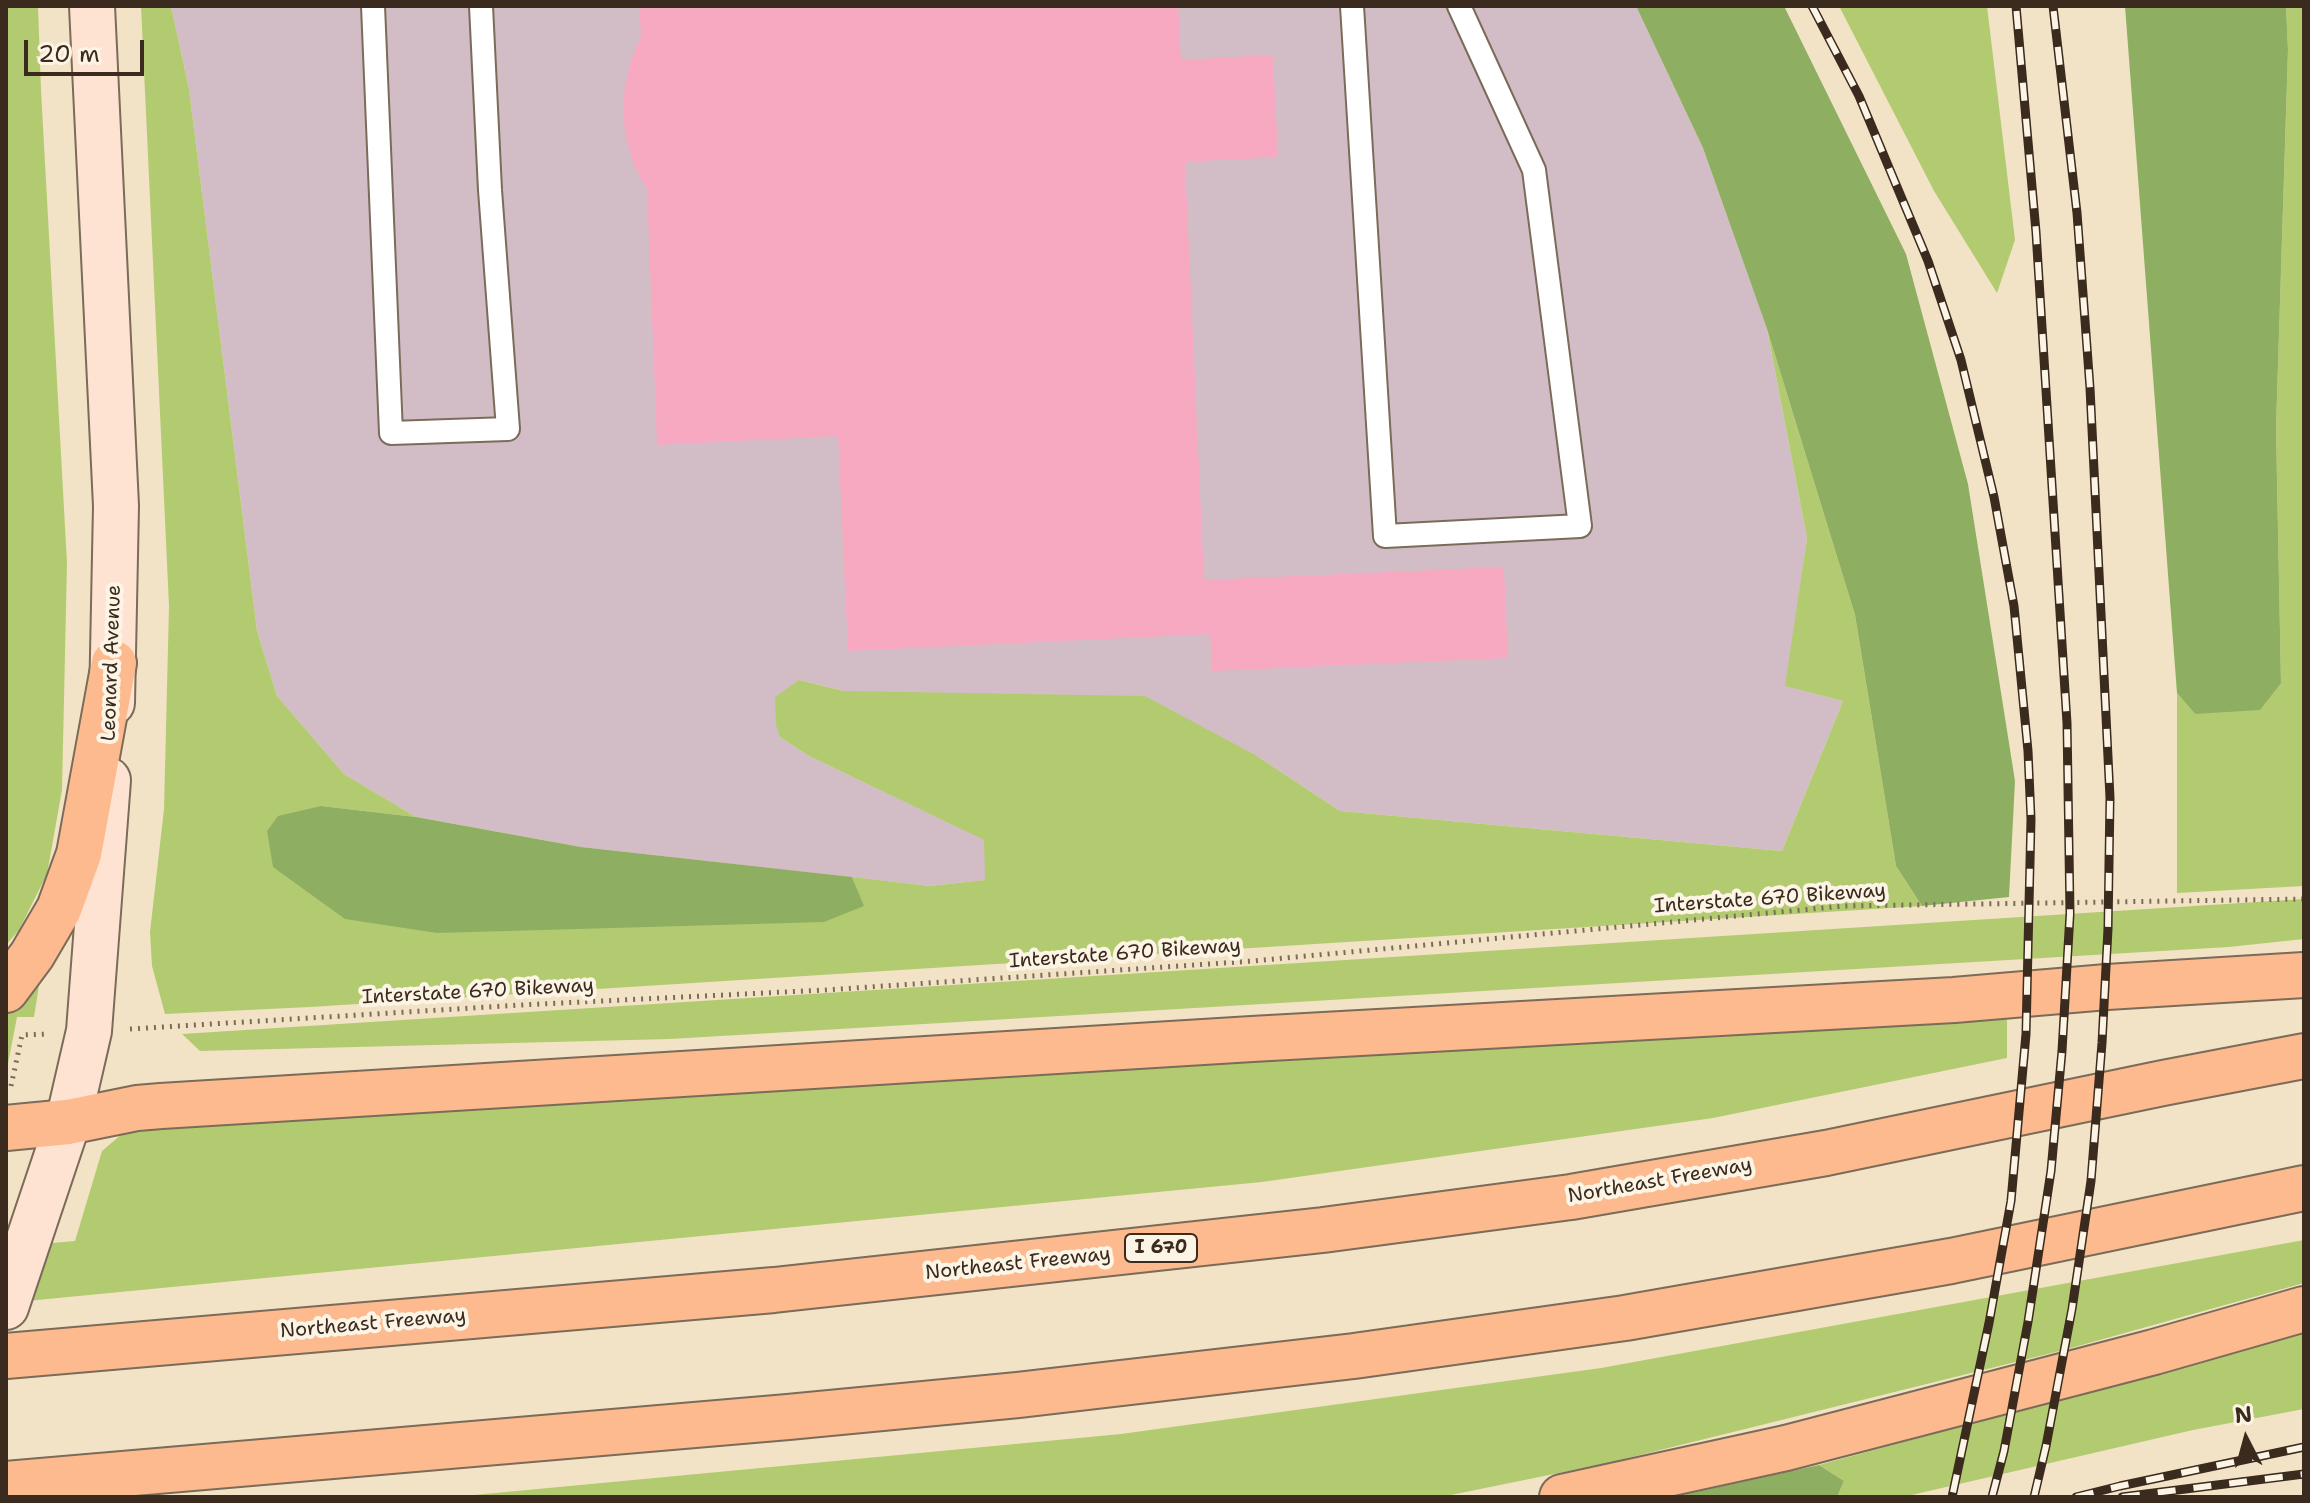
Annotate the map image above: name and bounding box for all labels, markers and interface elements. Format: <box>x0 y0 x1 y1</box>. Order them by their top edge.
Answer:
scale bar <box>28 24 148 74</box>
text: 20 m <box>38 38 100 70</box>
street label: Leonard Avenue <box>97 584 127 742</box>
street label: Interstate 670 Bikeway <box>1653 879 1887 919</box>
street label: Interstate 670 Bikeway <box>1008 934 1242 974</box>
street label: Interstate 670 Bikeway <box>361 974 595 1010</box>
street label: Northeast Freeway <box>1566 1153 1754 1209</box>
road number: I 670 <box>1125 1234 1197 1262</box>
street label: Northeast Freeway <box>924 1242 1112 1286</box>
street label: Northeast Freeway <box>279 1304 467 1344</box>
north arrow <box>2206 1399 2286 1479</box>
text: N <box>2233 1399 2254 1430</box>

